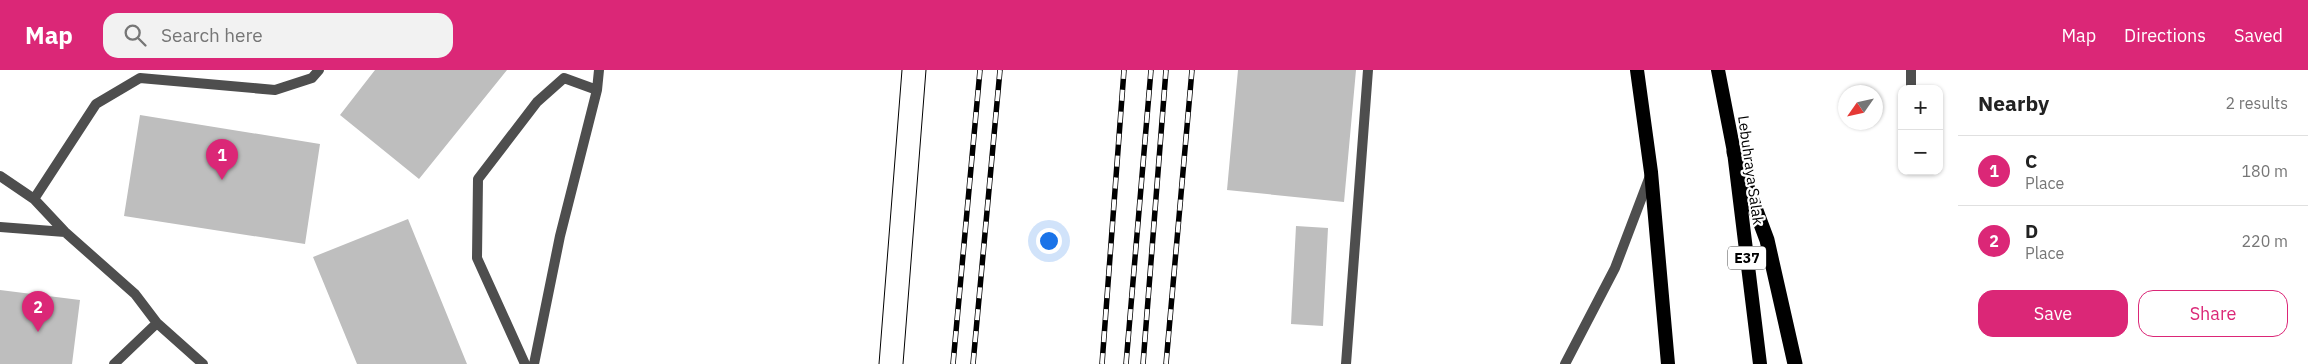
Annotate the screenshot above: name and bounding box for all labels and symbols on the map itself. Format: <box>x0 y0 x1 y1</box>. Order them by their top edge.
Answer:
north arrow <box>1838 85 1883 130</box>
street label: Lebuhraya Salak <box>1734 114 1768 226</box>
pin: 1 <box>206 139 238 180</box>
your location <box>1036 228 1062 254</box>
road number: E37 <box>1728 247 1766 270</box>
pin: 2 <box>22 291 54 332</box>

